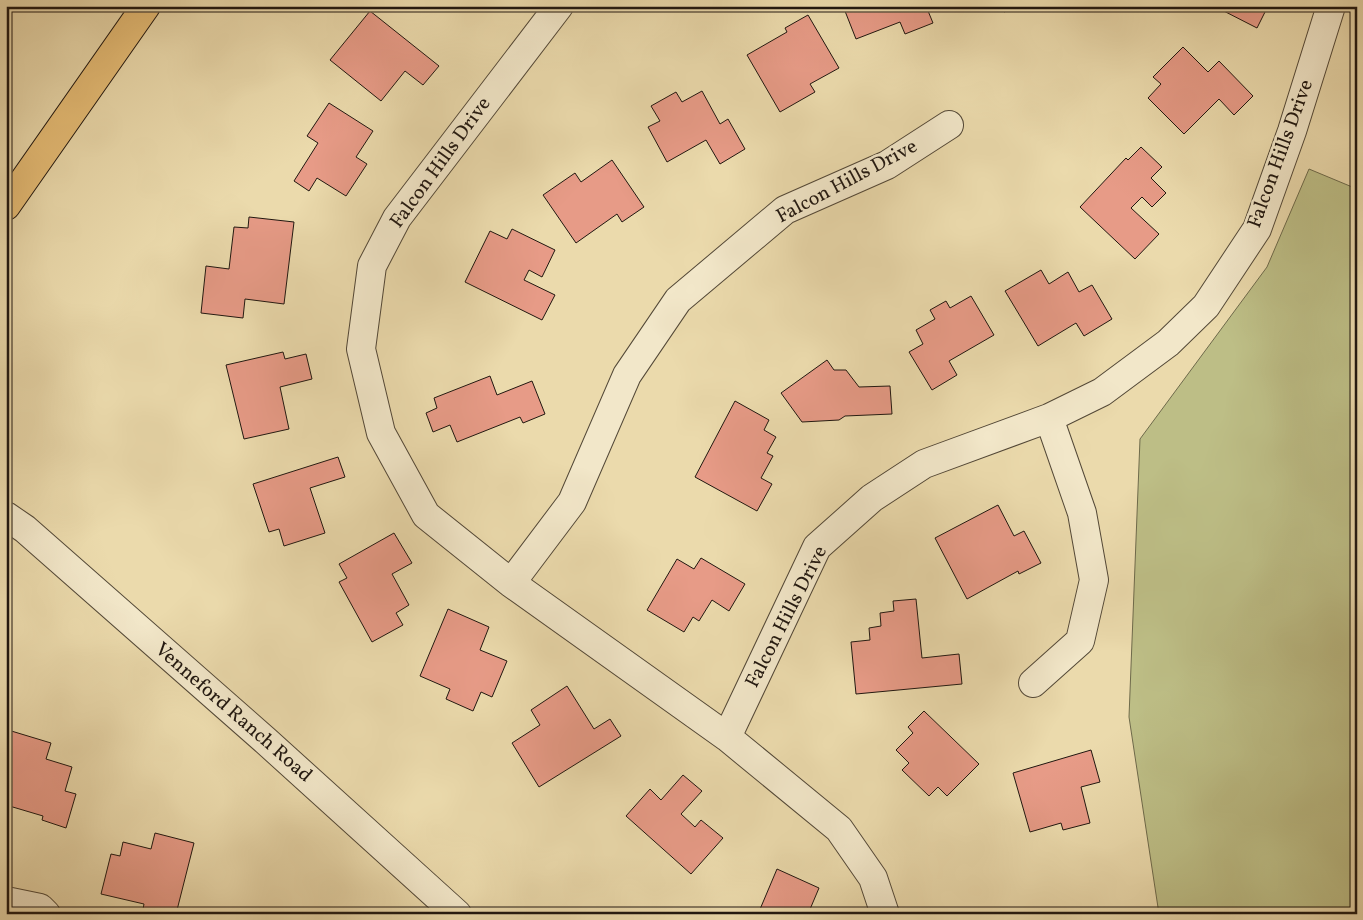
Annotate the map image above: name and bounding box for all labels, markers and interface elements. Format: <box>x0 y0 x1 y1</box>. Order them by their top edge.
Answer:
street label: Falcon Hills Drive <box>1241 76 1321 232</box>
street label: Falcon Hills Drive <box>384 92 498 234</box>
street label: Falcon Hills Drive <box>772 133 922 231</box>
street label: Falcon Hills Drive <box>739 541 835 693</box>
street label: Venneford Ranch Road <box>148 637 318 789</box>

